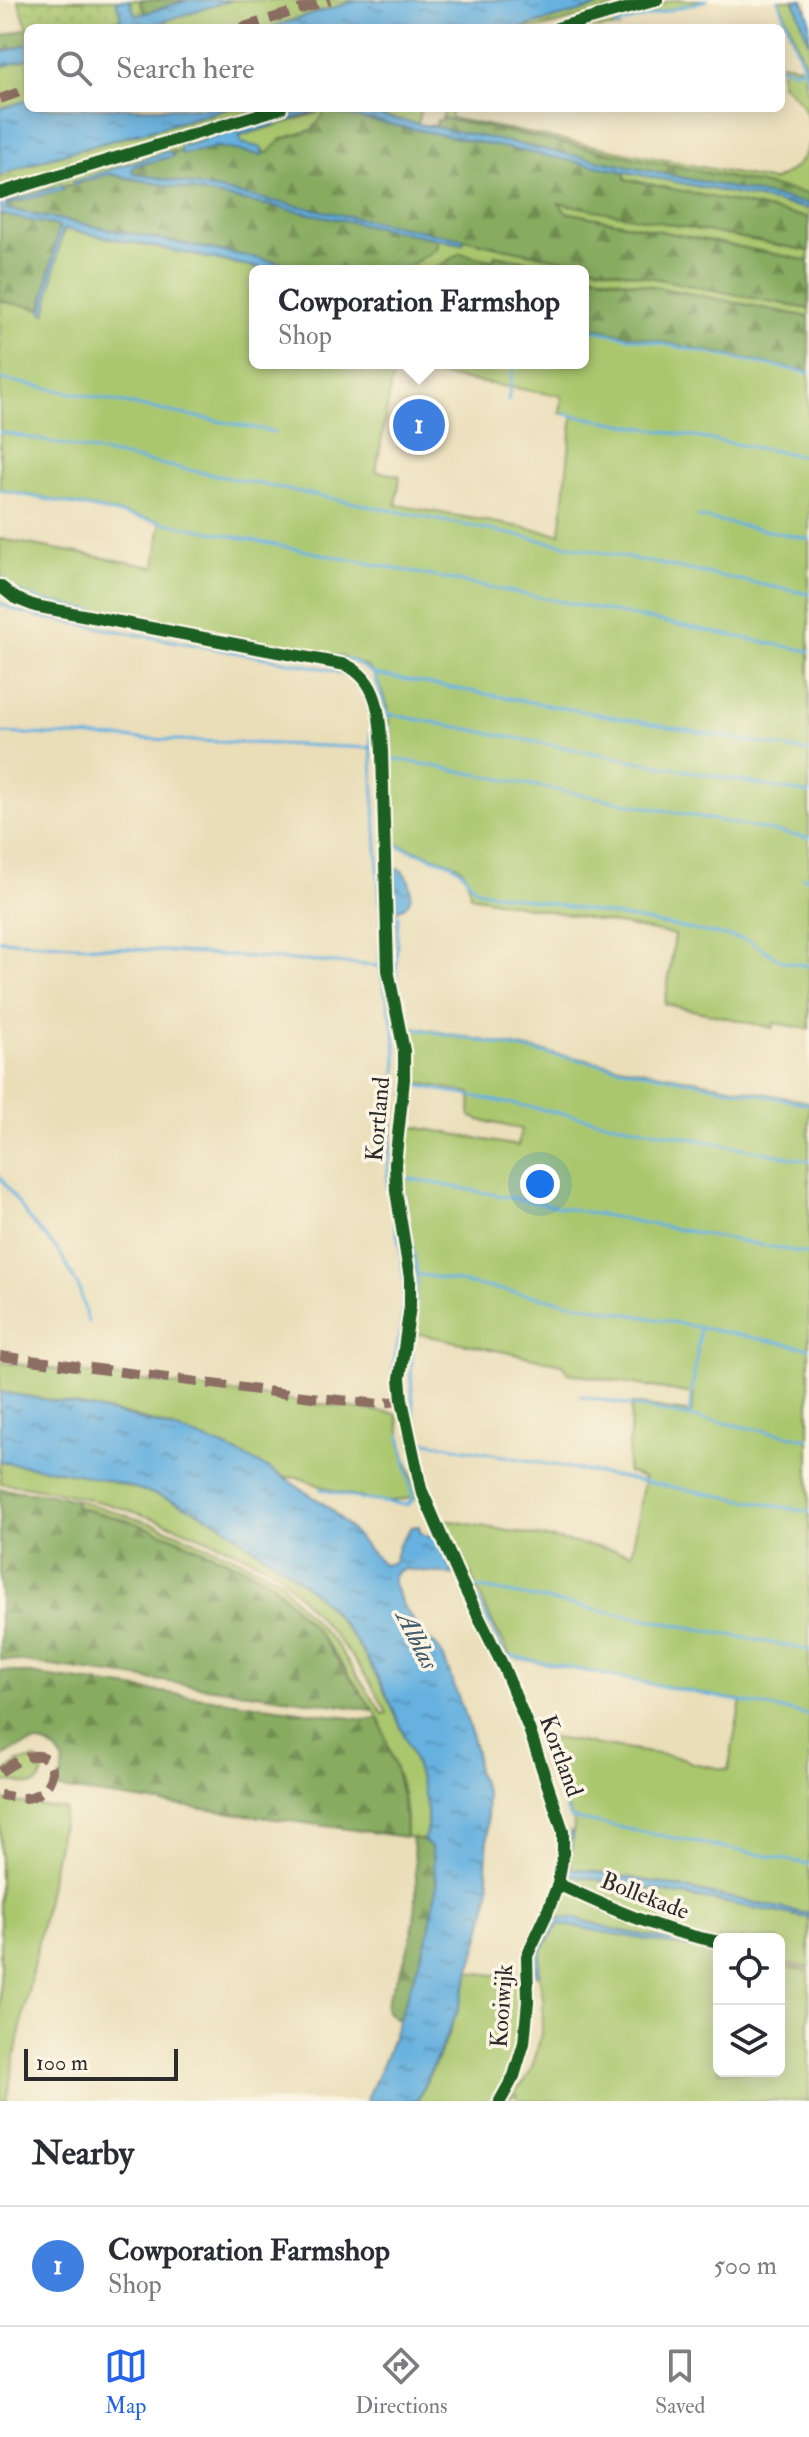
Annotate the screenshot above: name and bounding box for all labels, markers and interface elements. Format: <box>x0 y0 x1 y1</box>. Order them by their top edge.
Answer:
search box <box>24 24 785 112</box>
icon: search <box>52 46 96 90</box>
text: Search here <box>116 50 255 87</box>
popup <box>249 265 589 369</box>
text: Cowporation Farmshop <box>278 283 560 320</box>
text: Shop <box>278 320 332 352</box>
pin: 1 <box>393 395 445 455</box>
street label: Kortland <box>359 1075 397 1163</box>
your location <box>520 1164 560 1204</box>
water label: Alblas <box>387 1602 446 1676</box>
street label: Kortland <box>532 1711 590 1801</box>
street label: Bollekade <box>596 1865 694 1927</box>
map controls <box>713 1933 785 2077</box>
button: locate <box>713 1933 785 2005</box>
street label: Kooiwijk <box>484 1963 520 2049</box>
button: layers <box>713 2005 785 2077</box>
scale bar <box>24 2045 178 2081</box>
text: 100 m <box>36 2049 88 2077</box>
text: Nearby <box>32 2132 134 2175</box>
text: Cowporation Farmshop <box>108 2232 390 2269</box>
text: 1 <box>53 2250 63 2282</box>
text: 500 m <box>713 2250 777 2282</box>
text: Shop <box>108 2269 162 2301</box>
tab: Map <box>104 2344 148 2420</box>
tab: Directions <box>355 2344 448 2420</box>
tab: Saved <box>655 2344 705 2420</box>

